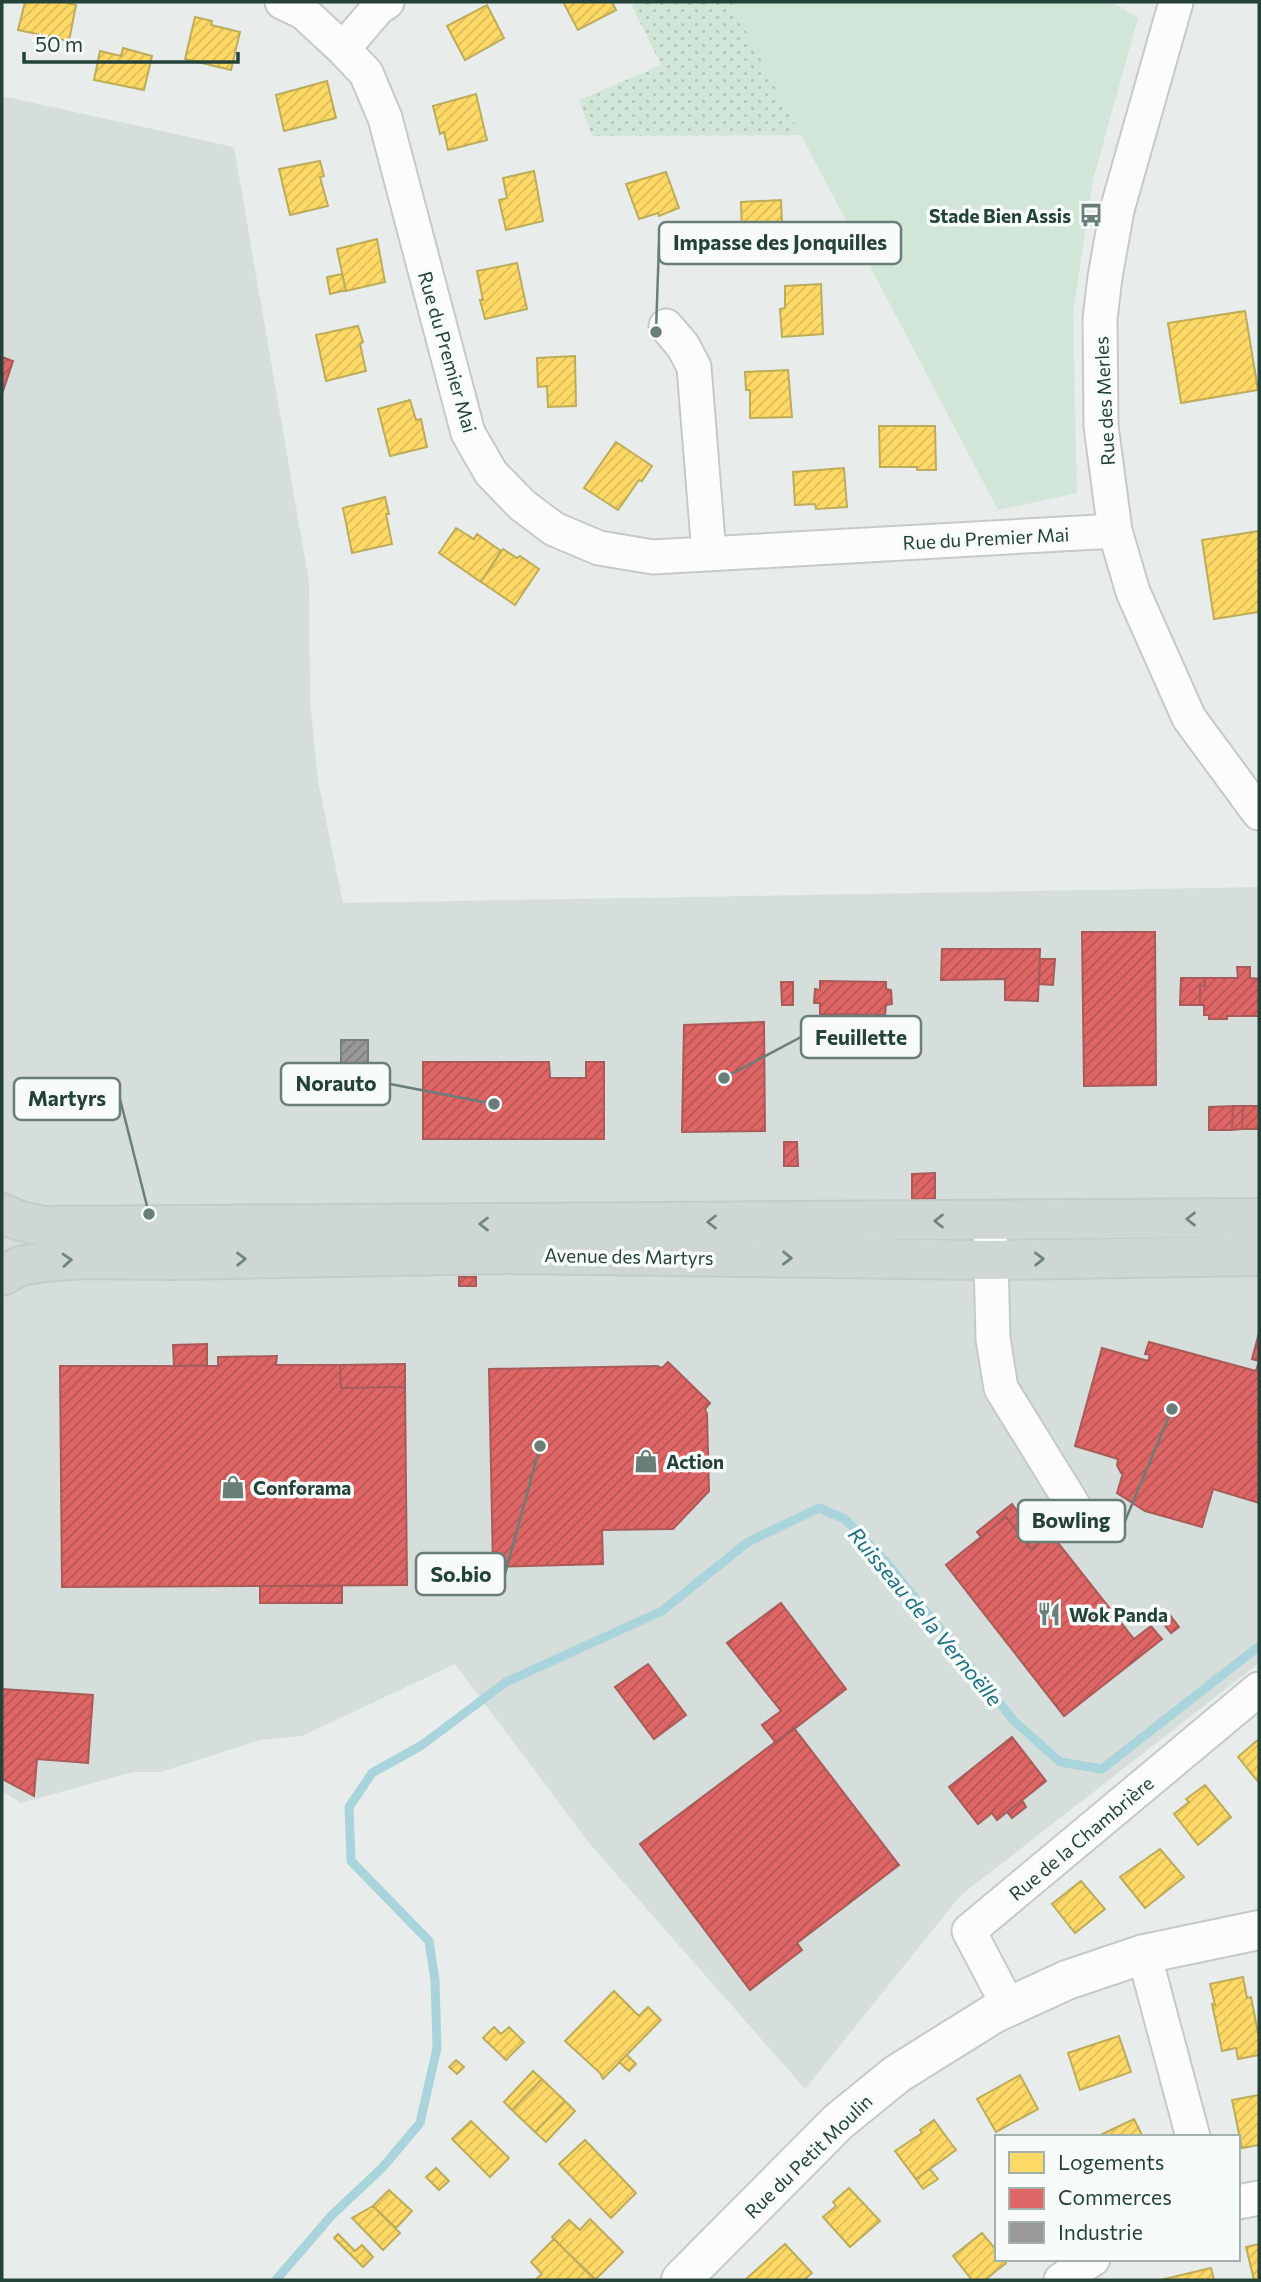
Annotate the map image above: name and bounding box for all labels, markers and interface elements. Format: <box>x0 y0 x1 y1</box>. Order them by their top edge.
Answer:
scale bar <box>24 21 238 65</box>
text: 50 m <box>35 31 83 56</box>
bus stop icon: Stade Bien Assis <box>1077 201 1105 229</box>
place label: Stade Bien Assis <box>929 204 1071 227</box>
callout: Impasse des Jonquilles <box>659 222 901 264</box>
text: Impasse des Jonquilles <box>673 229 887 254</box>
street label: Rue du Premier Mai <box>414 269 482 435</box>
street label: Rue des Merles <box>1089 336 1119 466</box>
street label: Rue du Premier Mai <box>902 522 1070 554</box>
callout: Feuillette <box>801 1016 921 1058</box>
text: Feuillette <box>815 1024 907 1049</box>
callout: Norauto <box>281 1063 390 1105</box>
text: Norauto <box>295 1070 377 1095</box>
callout: Martyrs <box>14 1078 120 1120</box>
text: Martyrs <box>28 1085 106 1110</box>
one-way arrow <box>1185 1211 1196 1227</box>
one-way arrow <box>933 1213 944 1229</box>
one-way arrow <box>706 1214 716 1230</box>
one-way arrow <box>478 1216 489 1232</box>
street label: Avenue des Martyrs <box>544 1243 714 1269</box>
one-way arrow <box>782 1250 793 1266</box>
one-way arrow <box>236 1251 247 1267</box>
one-way arrow <box>1034 1251 1045 1267</box>
one-way arrow <box>62 1253 73 1268</box>
shop icon: Action <box>632 1447 660 1475</box>
place label: Action <box>666 1450 724 1473</box>
shop icon: Conforama <box>219 1473 247 1501</box>
place label: Conforama <box>253 1476 351 1499</box>
callout: Bowling <box>1018 1500 1125 1542</box>
text: Bowling <box>1032 1507 1111 1532</box>
water label: Ruisseau de la Vernoëlle <box>844 1522 1008 1710</box>
callout: So.bio <box>416 1553 505 1595</box>
text: So.bio <box>430 1561 492 1586</box>
restaurant icon: Wok Panda <box>1035 1600 1063 1628</box>
place label: Wok Panda <box>1069 1603 1168 1626</box>
street label: Rue de la Chambrière <box>1004 1771 1158 1905</box>
street label: Rue du Petit Moulin <box>739 2089 877 2223</box>
legend <box>995 2135 1240 2261</box>
text: Logements <box>1058 2149 1164 2174</box>
text: Commerces <box>1058 2184 1172 2209</box>
text: Industrie <box>1058 2219 1143 2244</box>

